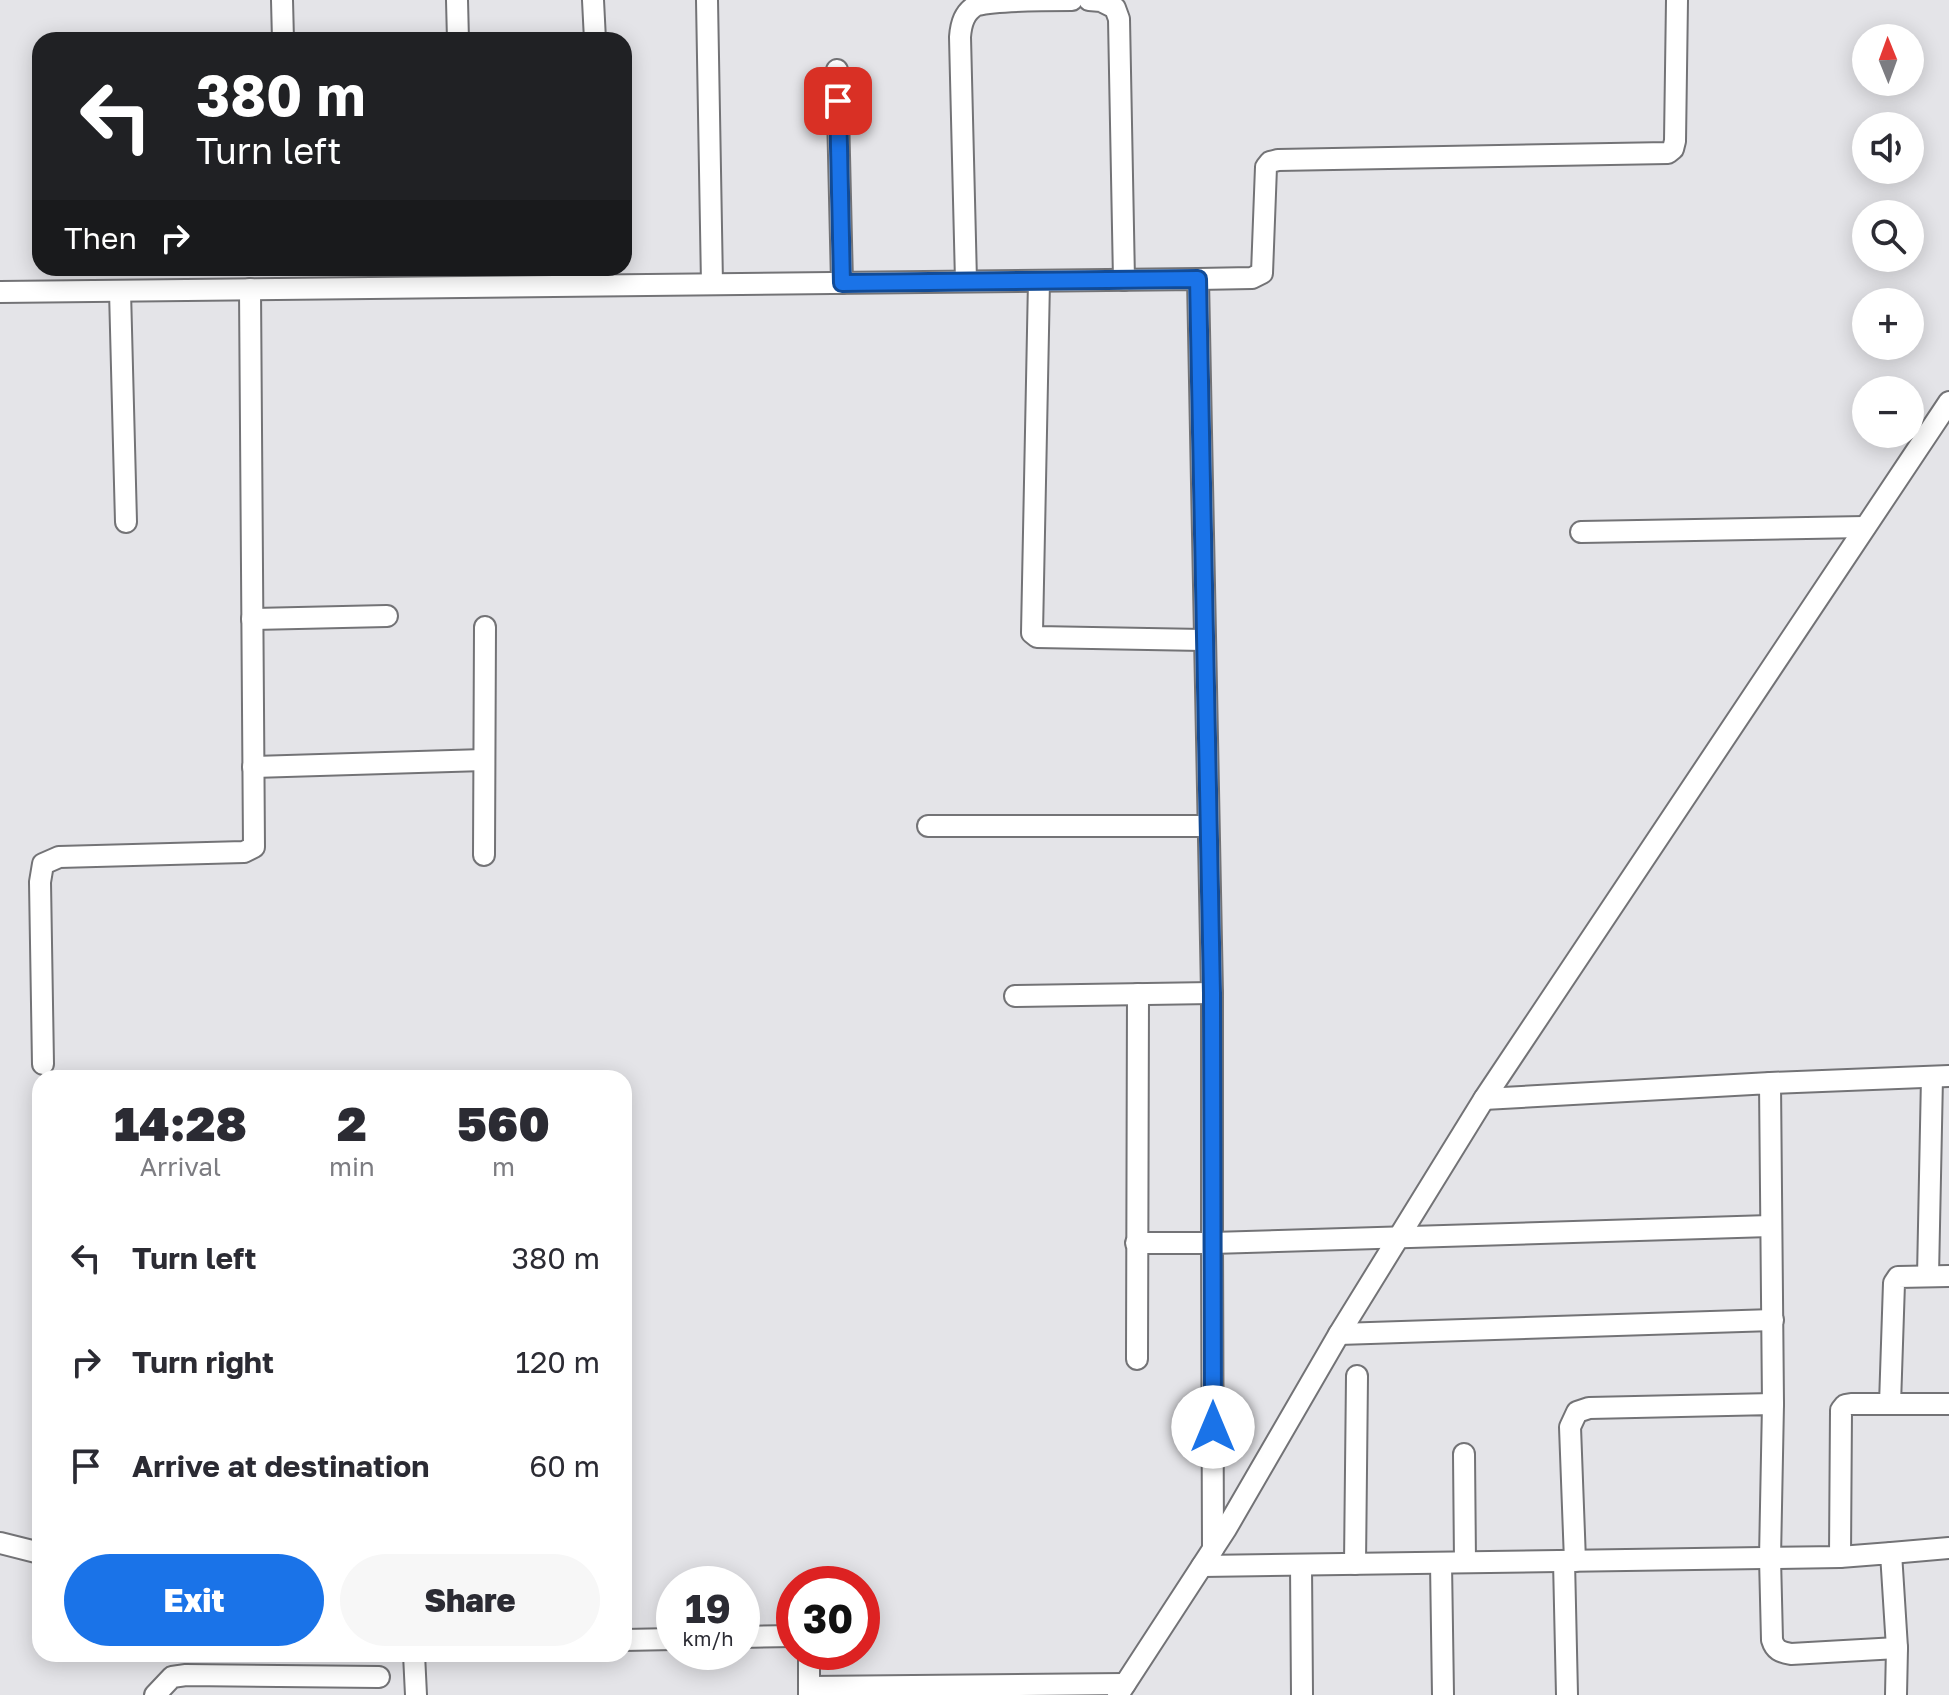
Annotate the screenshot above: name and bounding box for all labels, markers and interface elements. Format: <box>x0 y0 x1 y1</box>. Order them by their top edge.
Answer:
north arrow <box>1852 24 1924 96</box>
map controls <box>1852 24 1924 448</box>
text: 380 m <box>196 61 365 128</box>
icon: left <box>64 64 168 168</box>
pin <box>804 67 872 135</box>
icon: arrive <box>816 79 860 123</box>
button: sound <box>1852 112 1924 184</box>
text: Turn left <box>196 129 342 172</box>
button: search <box>1852 200 1924 272</box>
icon: right <box>153 216 197 260</box>
text: Then <box>64 220 137 256</box>
button: + <box>1852 288 1924 360</box>
button: − <box>1852 376 1924 448</box>
text: 14:28 <box>114 1094 247 1152</box>
text: 2 <box>337 1094 367 1152</box>
text: 560 <box>457 1094 550 1152</box>
text: Arrival <box>140 1151 221 1182</box>
text: min <box>329 1151 375 1182</box>
text: m <box>492 1151 515 1182</box>
icon: left <box>64 1236 108 1280</box>
text: Turn left <box>132 1240 257 1276</box>
text: 380 m <box>512 1240 600 1276</box>
icon: right <box>64 1340 108 1384</box>
text: Turn right <box>132 1344 274 1380</box>
text: 120 m <box>515 1344 600 1380</box>
position arrow <box>1171 1385 1255 1469</box>
icon: arrive <box>64 1444 108 1488</box>
text: Arrive at destination <box>132 1448 429 1484</box>
text: 60 m <box>529 1448 600 1484</box>
button: Exit <box>64 1554 324 1646</box>
button: Share <box>340 1554 600 1646</box>
speed limit sign: 30 <box>776 1566 880 1670</box>
text: 19 <box>685 1584 731 1632</box>
text: km/h <box>683 1626 733 1650</box>

